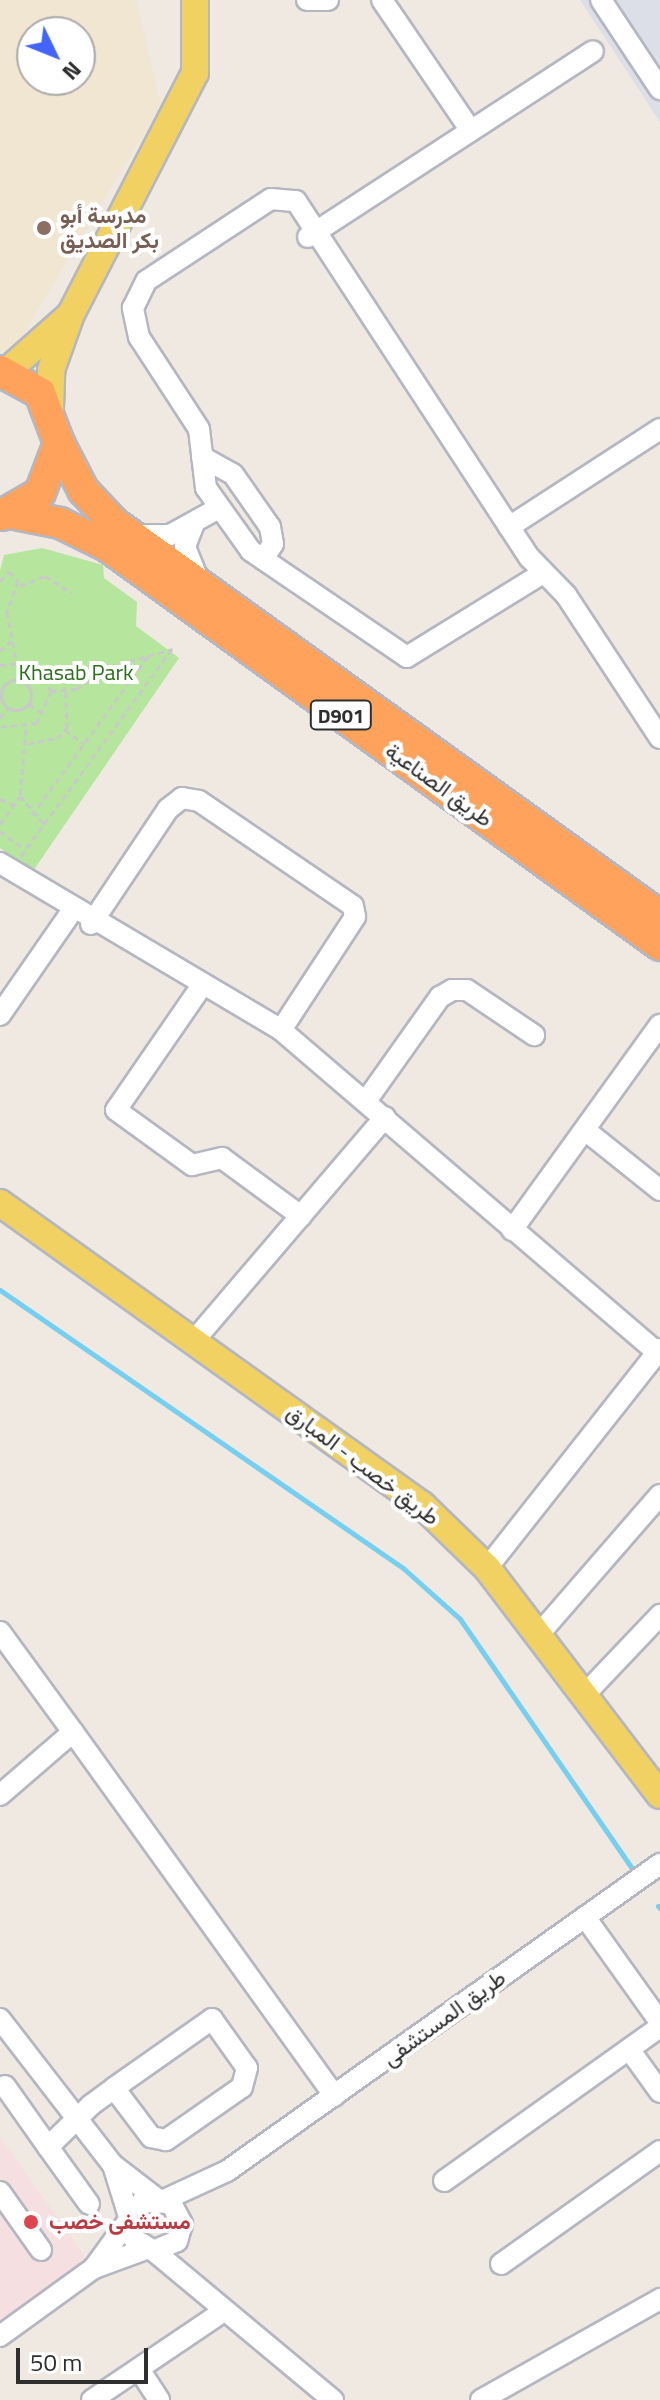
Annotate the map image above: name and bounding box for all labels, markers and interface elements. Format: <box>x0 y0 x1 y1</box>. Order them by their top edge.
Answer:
north arrow <box>16 16 96 96</box>
text: N <box>54 54 90 88</box>
place label: مدرسة أبو بكر الصديق <box>60 202 159 254</box>
marker: مدرسة أبو بكر الصديق <box>35 219 53 237</box>
park label: Khasab Park <box>18 660 134 686</box>
road number: D901 <box>309 699 373 731</box>
street label: طريق الصناعية <box>380 737 498 833</box>
street label: طريق خصب - المبارق <box>281 1399 445 1531</box>
street label: طريق المستشفى <box>377 1964 511 2072</box>
place label: مستشفى خصب <box>49 2209 191 2235</box>
marker: مستشفى خصب <box>20 2211 42 2233</box>
scale bar <box>20 2332 152 2382</box>
text: 50 m <box>30 2344 82 2380</box>

